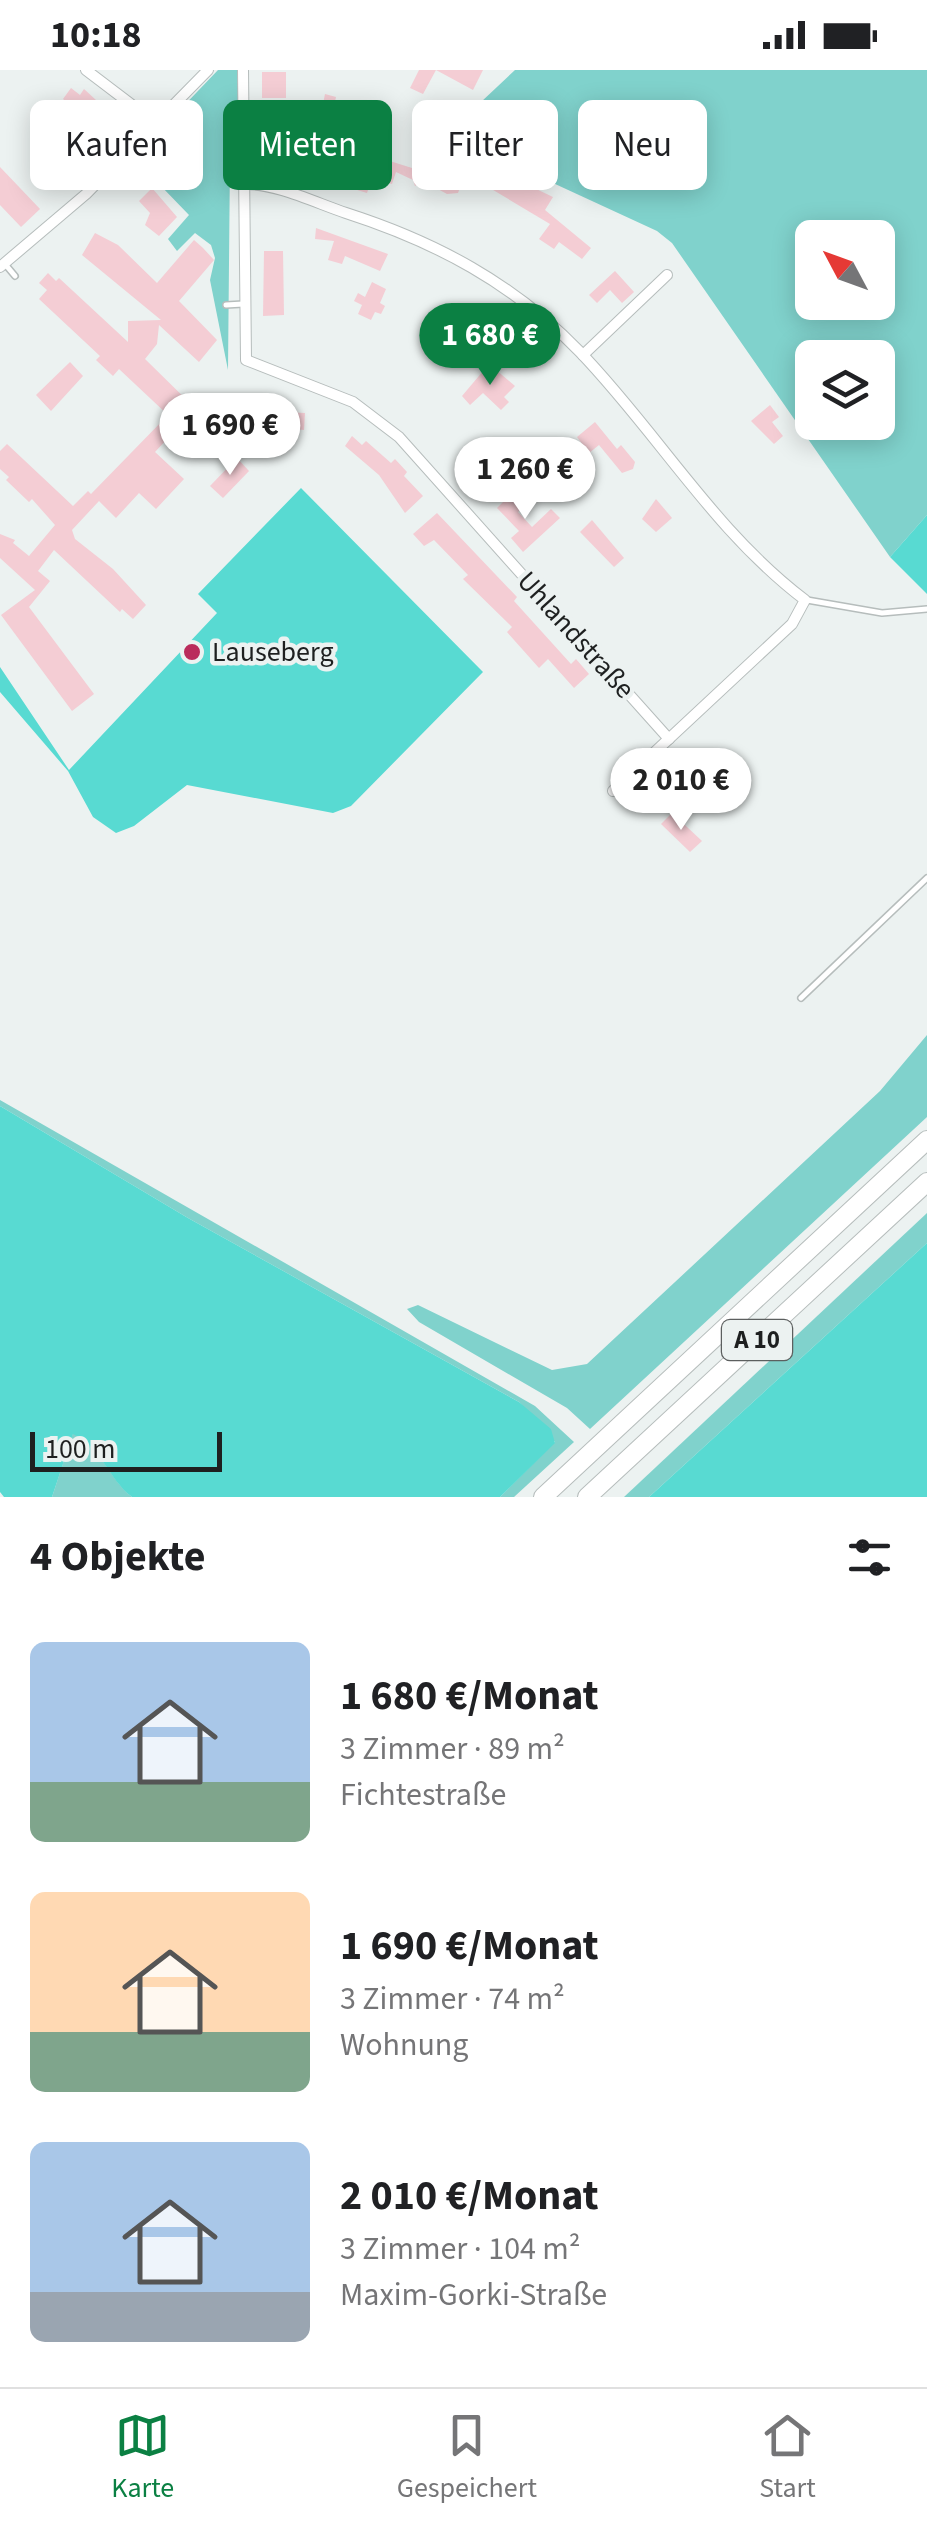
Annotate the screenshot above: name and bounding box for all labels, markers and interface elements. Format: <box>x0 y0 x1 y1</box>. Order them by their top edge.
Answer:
text: 10:18 <box>50 8 142 62</box>
chip: Kaufen <box>30 100 203 190</box>
chip: Mieten <box>223 100 392 190</box>
chip: Filter <box>412 100 558 190</box>
chip: Neu <box>578 100 707 190</box>
north arrow <box>795 220 895 320</box>
map controls <box>795 220 895 440</box>
pin: 1 680 € <box>398 303 582 388</box>
text: 1 680 € <box>441 312 539 358</box>
button: layers <box>795 340 895 440</box>
pin: 1 690 € <box>138 393 322 478</box>
text: 1 690 € <box>181 402 279 448</box>
pin: 1 260 € <box>433 437 617 522</box>
text: 1 260 € <box>476 446 574 492</box>
street label: Uhlandstraße <box>508 562 644 708</box>
place label: Lauseberg <box>212 632 334 672</box>
marker: Lauseberg <box>181 641 203 663</box>
pin: 2 010 € <box>589 748 773 833</box>
text: 2 010 € <box>632 757 730 803</box>
road number: A 10 <box>722 1320 792 1360</box>
scale bar <box>30 1427 222 1472</box>
text: 100 m <box>45 1429 116 1469</box>
text: 4 Objekte <box>30 1527 205 1587</box>
icon: filters <box>842 1530 897 1585</box>
text: 1 680 €/Monat <box>340 1666 599 1726</box>
icon: home <box>110 1682 230 1802</box>
text: 3 Zimmer · 89 m² <box>340 1726 565 1772</box>
text: Fichtestraße <box>340 1772 506 1818</box>
text: 1 690 €/Monat <box>340 1916 599 1976</box>
icon: home <box>110 1932 230 2052</box>
text: 3 Zimmer · 74 m² <box>340 1976 565 2022</box>
text: Wohnung <box>340 2022 468 2068</box>
text: 2 010 €/Monat <box>340 2166 599 2226</box>
icon: home <box>110 2182 230 2302</box>
text: 3 Zimmer · 104 m² <box>340 2226 581 2272</box>
text: Maxim-Gorki-Straße <box>340 2272 607 2318</box>
tab: Karte <box>111 2408 174 2508</box>
tab: Gespeichert <box>397 2408 537 2508</box>
tab: Start <box>759 2408 816 2508</box>

